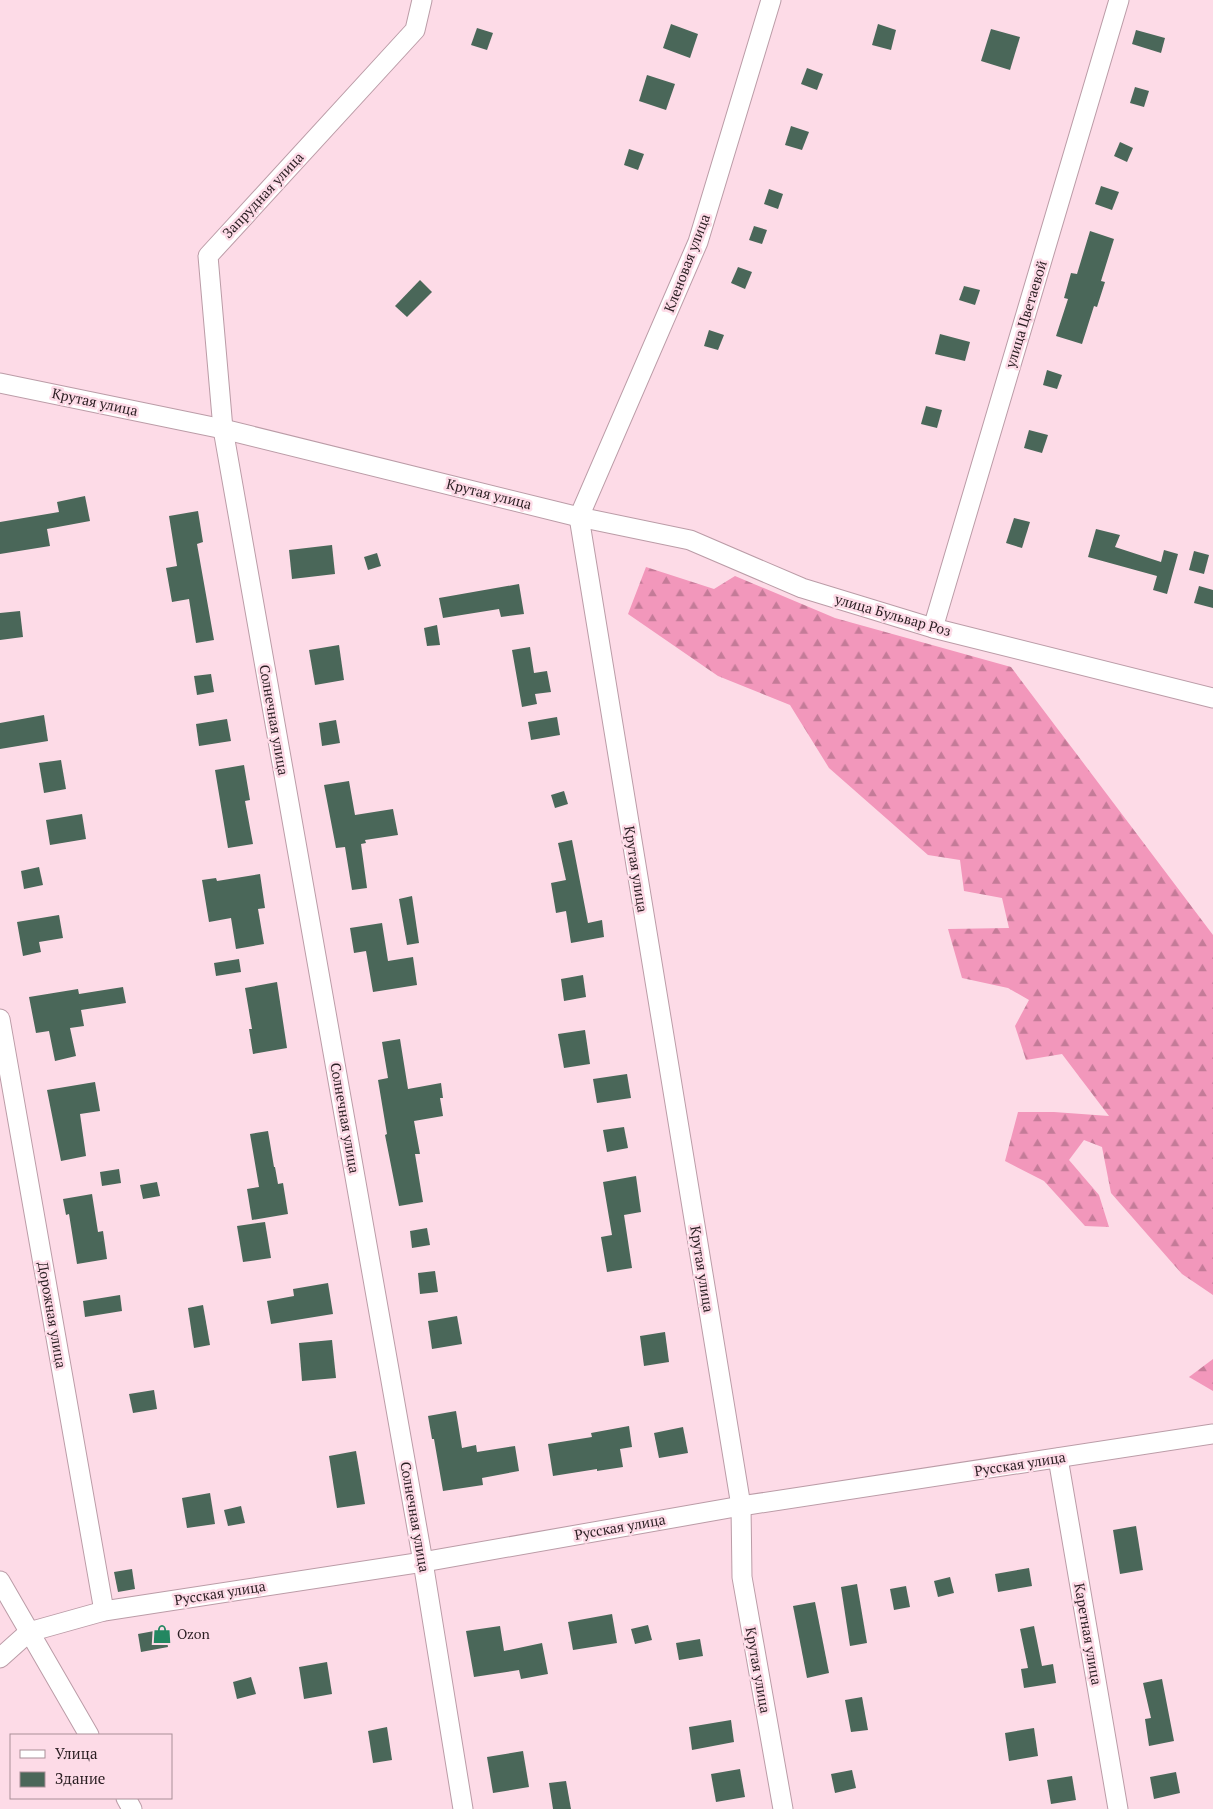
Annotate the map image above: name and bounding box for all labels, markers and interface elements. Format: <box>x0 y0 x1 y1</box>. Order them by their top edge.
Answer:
street label: Запрудная улица <box>218 148 307 242</box>
street label: Кленовая улица <box>659 211 714 315</box>
street label: улица Цветаевой <box>1000 257 1051 371</box>
street label: Крутая улица <box>50 383 140 420</box>
street label: Крутая улица <box>444 474 534 513</box>
street label: улица Бульвар Роз <box>832 589 953 640</box>
street label: Солнечная улица <box>255 663 294 777</box>
street label: Крутая улица <box>620 824 653 914</box>
street label: Солнечная улица <box>326 1061 365 1175</box>
street label: Крутая улица <box>686 1224 719 1314</box>
street label: Дорожная улица <box>34 1260 71 1370</box>
street label: Русская улица <box>973 1447 1067 1480</box>
street label: Солнечная улица <box>396 1460 435 1574</box>
street label: Русская улица <box>573 1509 667 1544</box>
street label: Русская улица <box>173 1576 267 1609</box>
street label: Каретная улица <box>1070 1582 1107 1686</box>
shop icon: Ozon <box>151 1623 173 1645</box>
place label: Ozon <box>177 1624 211 1643</box>
street label: Крутая улица <box>742 1625 775 1715</box>
legend <box>10 1734 172 1799</box>
text: Улица <box>55 1743 98 1763</box>
text: Здание <box>55 1768 105 1788</box>

